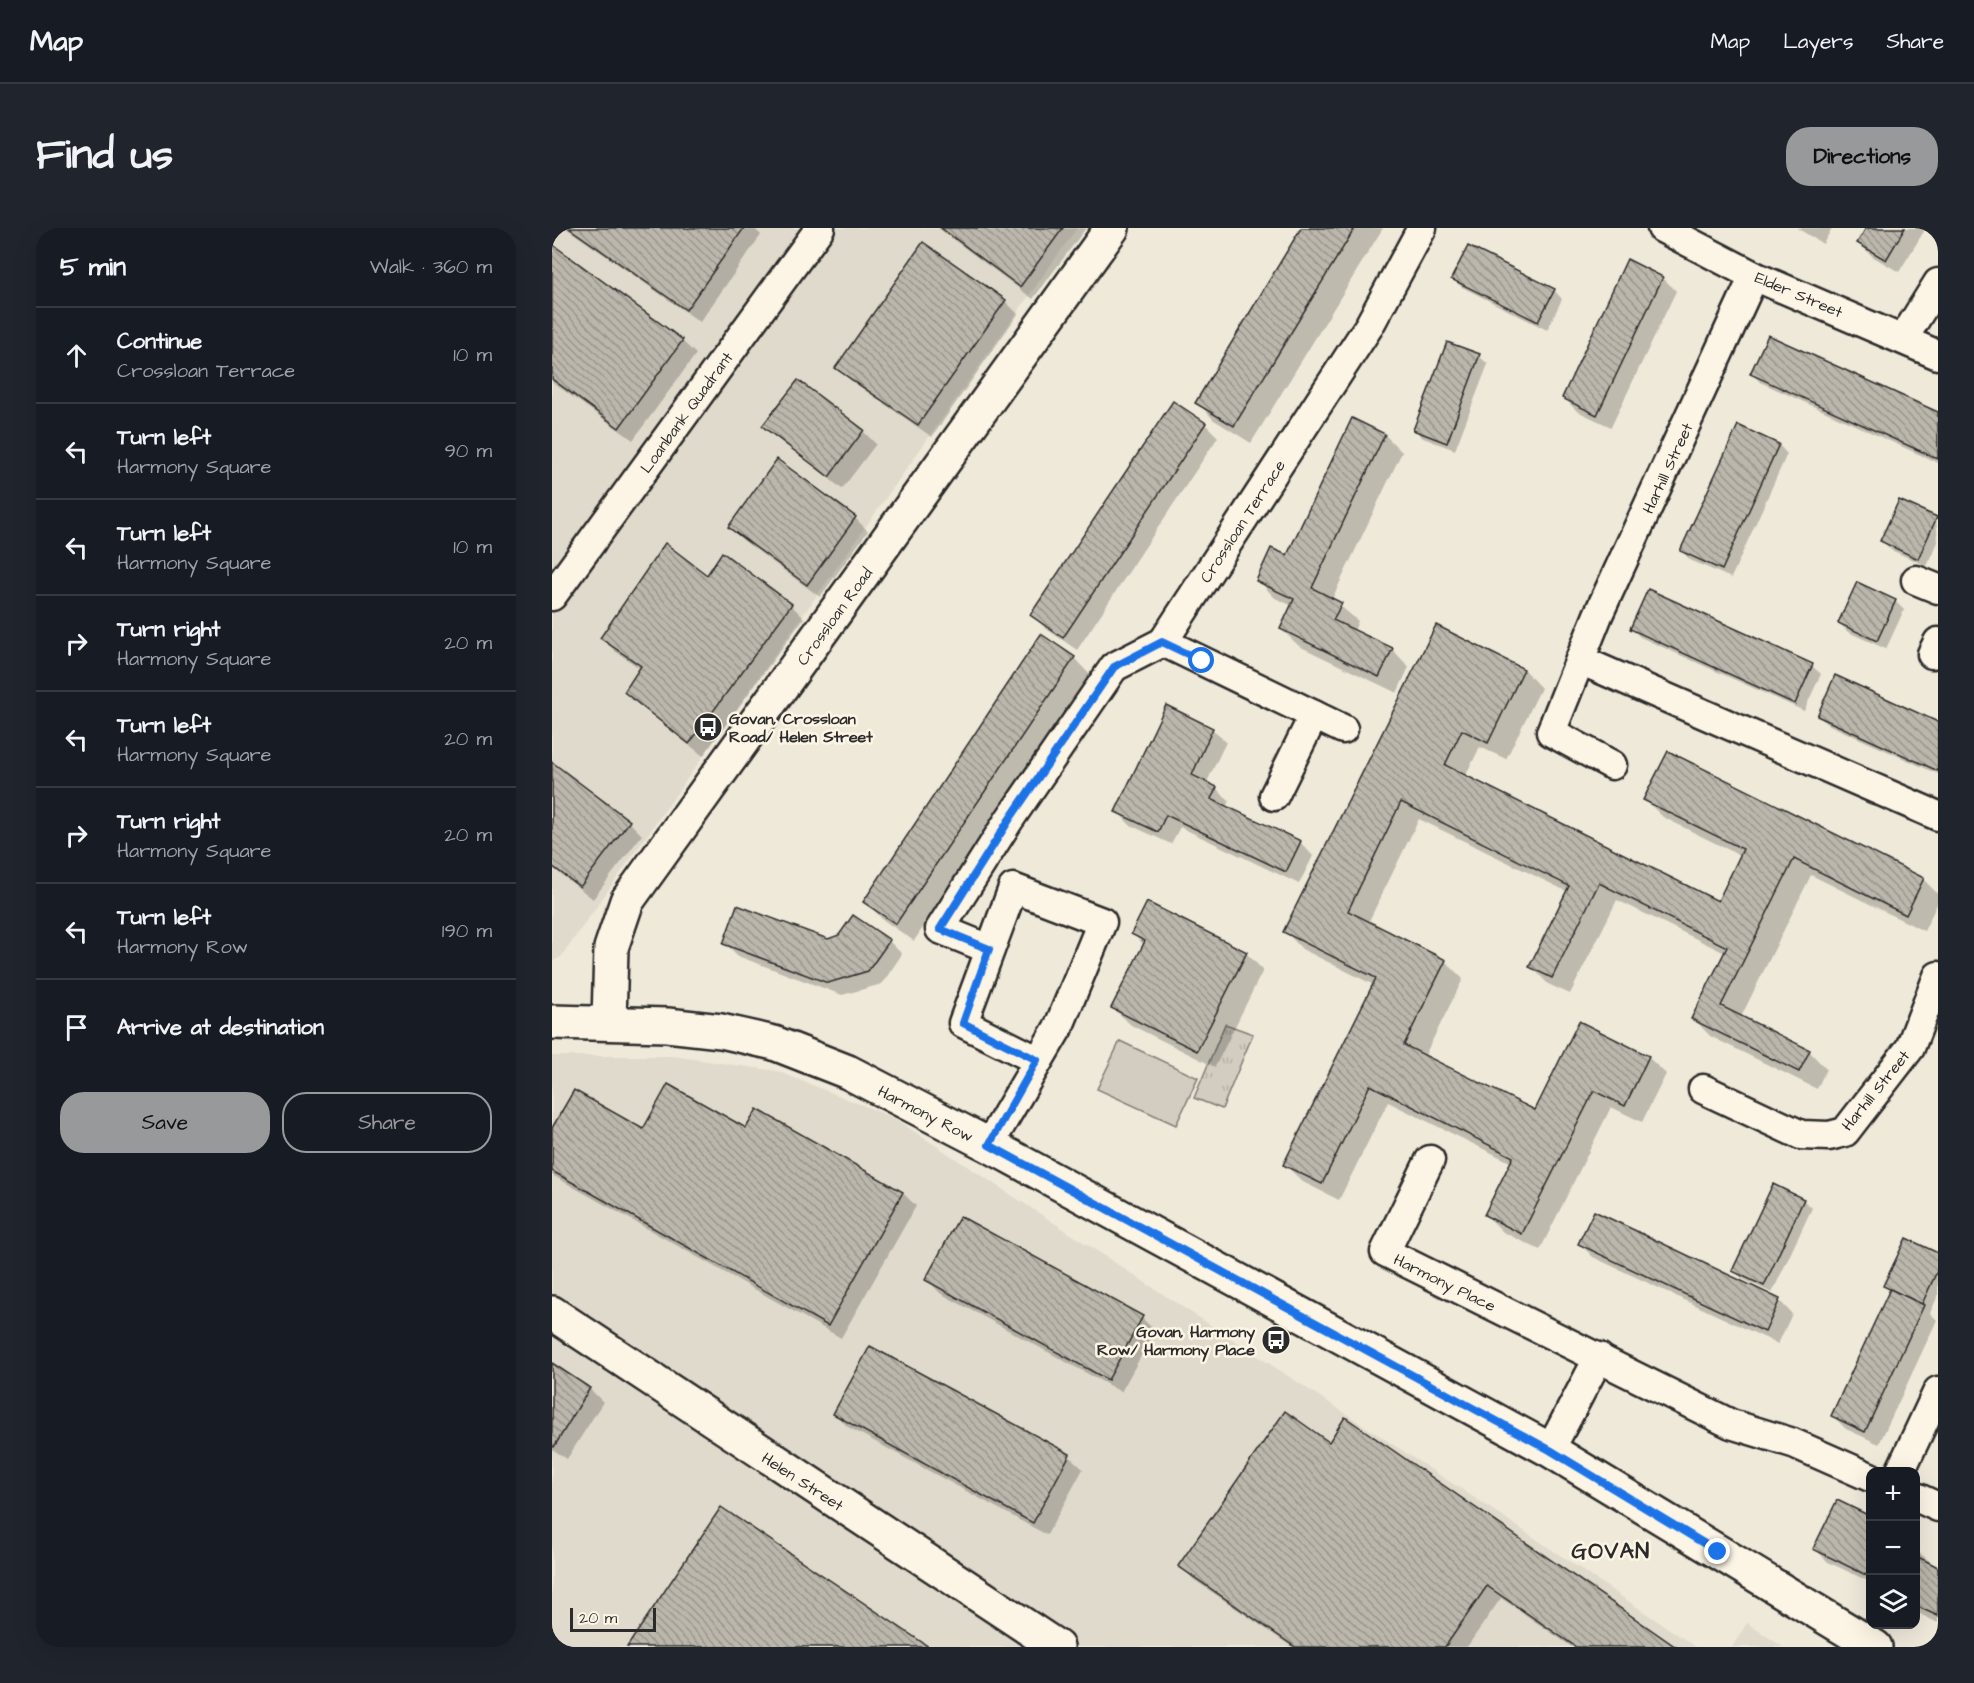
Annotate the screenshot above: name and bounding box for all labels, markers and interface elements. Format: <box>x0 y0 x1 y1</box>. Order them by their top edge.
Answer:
text: Map <box>30 22 83 61</box>
text: Map <box>1710 27 1750 56</box>
text: Layers <box>1783 27 1853 56</box>
text: Share <box>1886 27 1944 56</box>
text: Find us <box>36 127 173 185</box>
button: Directions <box>1786 127 1938 186</box>
text: 5 min <box>60 249 126 285</box>
text: Walk · 360 m <box>370 253 492 281</box>
street label: Elder Street <box>1751 267 1846 324</box>
text: Continue <box>117 326 202 357</box>
icon: ahead <box>60 339 93 372</box>
text: 10 m <box>453 341 492 369</box>
street label: Loanbank Quadrant <box>635 347 739 478</box>
text: Crossloan Terrace <box>117 357 295 385</box>
street label: Harhill Street <box>1637 419 1699 517</box>
text: Turn left <box>117 422 211 453</box>
icon: left <box>60 435 93 468</box>
text: 90 m <box>444 437 492 465</box>
text: Harmony Square <box>117 453 271 481</box>
street label: Crossloan Terrace <box>1195 456 1291 587</box>
text: Turn left <box>117 518 211 549</box>
icon: left <box>60 531 93 564</box>
text: 10 m <box>453 533 492 561</box>
text: Harmony Square <box>117 549 271 577</box>
street label: Crossloan Road <box>792 563 878 670</box>
text: Turn right <box>117 614 220 645</box>
icon: right <box>60 627 93 660</box>
text: 20 m <box>444 629 492 657</box>
text: Harmony Square <box>117 645 271 673</box>
route start <box>1188 647 1214 673</box>
place label: Govan, Crossloan Road/ Helen Street <box>729 708 873 748</box>
text: Turn left <box>117 710 211 741</box>
bus stop icon: Govan, Crossloan Road/ Helen Street <box>692 711 724 743</box>
icon: left <box>60 723 93 756</box>
text: 20 m <box>444 725 492 753</box>
text: Harmony Square <box>117 741 271 769</box>
text: Turn right <box>117 806 220 837</box>
icon: right <box>60 819 93 852</box>
text: 20 m <box>444 821 492 849</box>
text: Harmony Square <box>117 837 271 865</box>
text: Turn left <box>117 902 211 933</box>
icon: left <box>60 915 93 948</box>
text: 190 m <box>442 917 492 945</box>
text: Harmony Row <box>117 933 248 961</box>
icon: arrive <box>60 1011 93 1044</box>
text: Arrive at destination <box>117 1012 324 1043</box>
street label: Harhill Street <box>1836 1045 1915 1136</box>
street label: Harmony Row <box>873 1080 977 1148</box>
button: Save <box>60 1092 270 1153</box>
button: Share <box>282 1092 492 1153</box>
street label: Harmony Place <box>1389 1249 1500 1318</box>
place label: Govan, Harmony Row/ Harmony Place <box>1097 1321 1255 1362</box>
bus stop icon: Govan, Harmony Row/ Harmony Place <box>1260 1324 1292 1356</box>
street label: Helen Street <box>757 1447 848 1517</box>
map controls <box>1866 1467 1920 1629</box>
button: + <box>1866 1467 1920 1521</box>
button: − <box>1866 1521 1920 1575</box>
district label: GOVAN <box>1571 1536 1651 1567</box>
route end <box>1704 1538 1730 1564</box>
button: layers <box>1866 1575 1920 1629</box>
scale bar <box>570 1605 656 1632</box>
text: 20 m <box>579 1607 617 1629</box>

